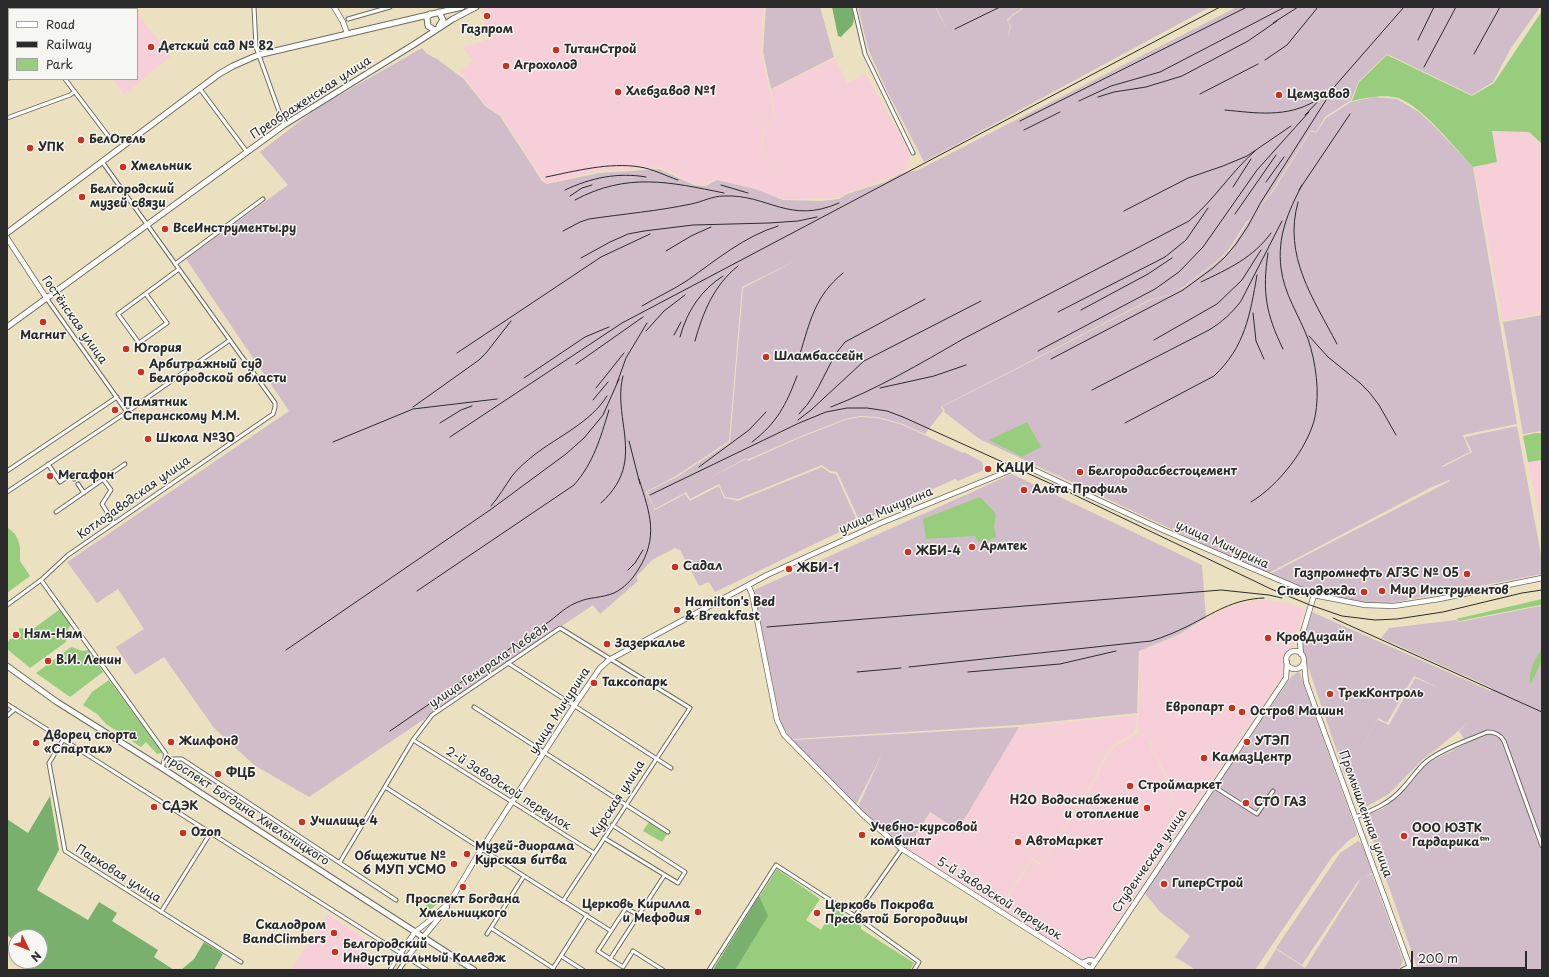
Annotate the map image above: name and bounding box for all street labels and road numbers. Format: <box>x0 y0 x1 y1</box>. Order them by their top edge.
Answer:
street label: Преображенская улица <box>248 54 374 142</box>
street label: Гостёнская улица <box>38 273 110 367</box>
street label: Котлозаводская улица <box>75 454 193 542</box>
street label: улица Мичурина <box>837 485 935 537</box>
street label: улица Мичурина <box>1173 518 1271 572</box>
street label: улица Генерала Лебедя <box>427 621 551 711</box>
street label: улица Мичурина <box>527 665 593 757</box>
street label: 2-й Заводской переулок <box>443 744 573 834</box>
street label: Промышленная улица <box>1335 749 1395 879</box>
street label: проспект Богдана Хмельницкого <box>160 751 332 869</box>
street label: Курская улица <box>588 758 648 840</box>
street label: Студенческая улица <box>1110 806 1190 916</box>
street label: Парковая улица <box>73 842 163 906</box>
street label: 5-й Заводской переулок <box>934 855 1064 943</box>

